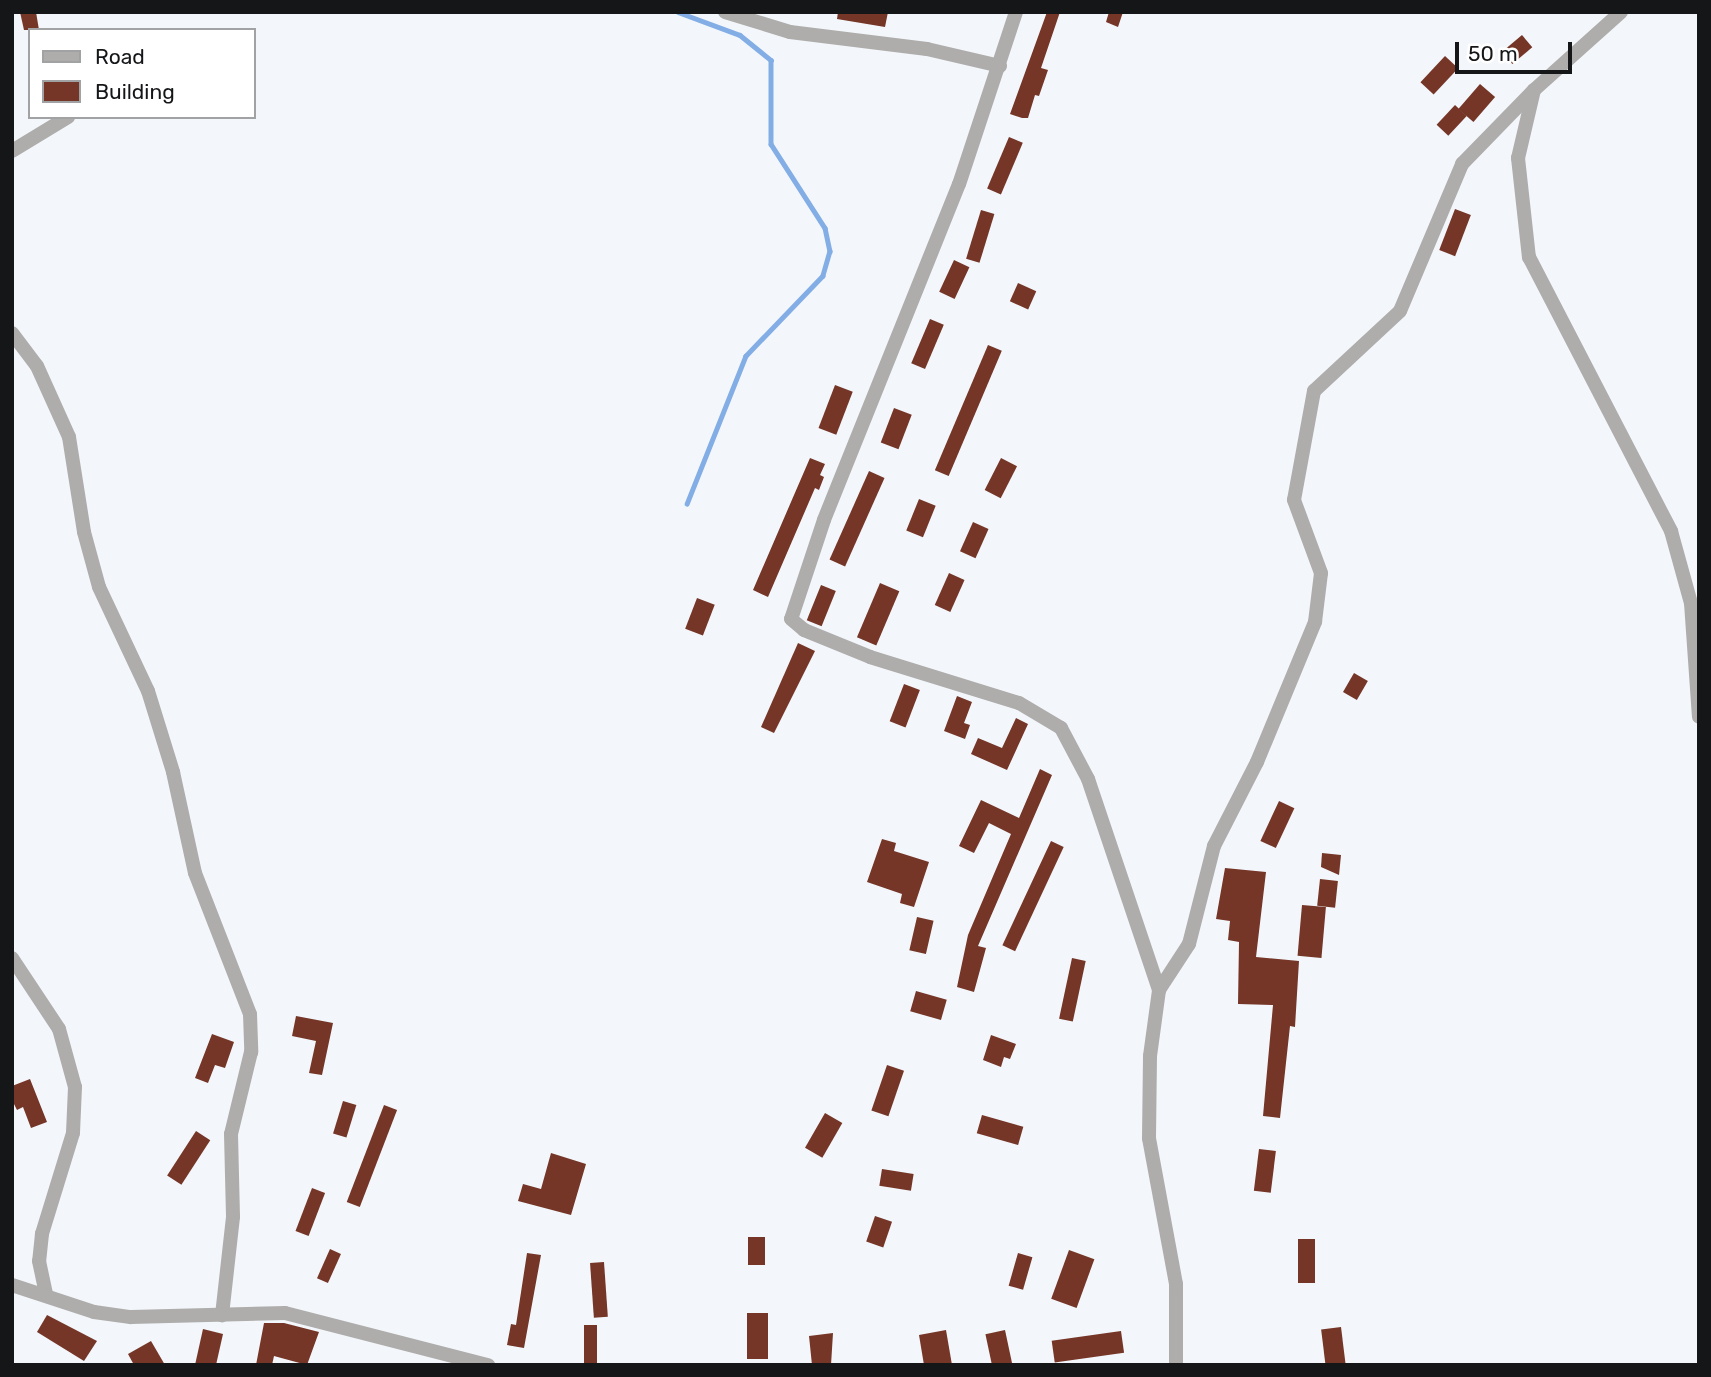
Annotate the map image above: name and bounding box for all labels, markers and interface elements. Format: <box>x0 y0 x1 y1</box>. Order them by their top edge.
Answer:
legend <box>28 28 256 119</box>
scale bar <box>1459 28 1576 72</box>
text: 50 m <box>1468 41 1518 66</box>
text: Road <box>95 44 145 69</box>
text: Building <box>95 79 175 104</box>

